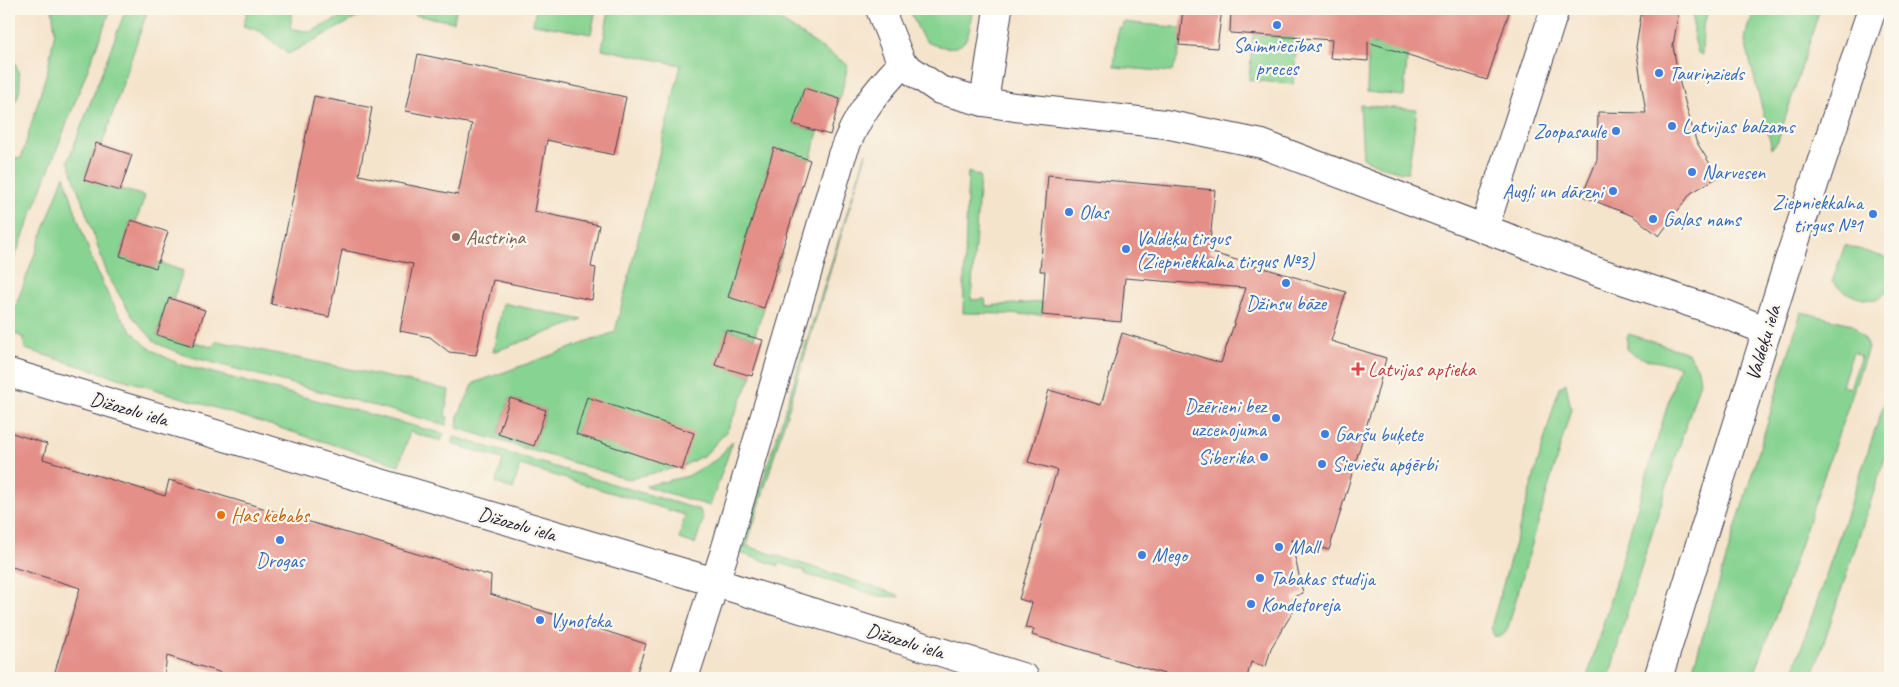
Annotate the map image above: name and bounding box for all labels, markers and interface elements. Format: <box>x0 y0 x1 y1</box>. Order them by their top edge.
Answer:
marker: Saimniecības preces <box>1271 19 1283 31</box>
place label: Saimniecības preces <box>1233 33 1323 81</box>
place label: Tauriņzieds <box>1669 61 1746 86</box>
marker: Tauriņzieds <box>1653 67 1665 79</box>
place label: Latvijas balzams <box>1682 114 1797 139</box>
place label: Zoopasaule <box>1533 119 1607 144</box>
marker: Latvijas balzams <box>1666 120 1678 132</box>
marker: Zoopasaule <box>1610 125 1622 137</box>
place label: Narvesen <box>1702 160 1766 185</box>
marker: Narvesen <box>1686 166 1698 178</box>
place label: Augļi un dārzņi <box>1503 179 1605 204</box>
marker: Augļi un dārzņi <box>1607 185 1619 197</box>
place label: Ziepniekkalna tirgus №1 <box>1772 190 1865 238</box>
place label: Olas <box>1079 200 1110 225</box>
marker: Olas <box>1063 206 1075 218</box>
place label: Gaļas nams <box>1663 207 1742 232</box>
marker: Ziepniekkalna tirgus №1 <box>1867 208 1879 220</box>
marker: Gaļas nams <box>1647 213 1659 225</box>
place label: Austriņa <box>466 225 527 250</box>
place label: Valdeķu tirgus (Ziepniekkalna tirgus №3) <box>1136 226 1315 274</box>
marker: Austriņa <box>450 231 462 243</box>
marker: Valdeķu tirgus (Ziepniekkalna tirgus №3) <box>1120 243 1132 255</box>
marker: Džinsu bāze <box>1280 277 1292 289</box>
place label: Džinsu bāze <box>1246 291 1327 316</box>
street label: Valdeķu iela <box>1740 301 1787 384</box>
place label: Latvijas aptieka <box>1368 357 1477 382</box>
marker: Latvijas aptieka <box>1352 363 1364 375</box>
street label: Dižozolu iela <box>87 386 173 433</box>
place label: Dzērieni bez uzcenojuma <box>1184 394 1269 442</box>
marker: Dzērieni bez uzcenojuma <box>1270 412 1282 424</box>
place label: Garšu buķete <box>1335 422 1424 447</box>
marker: Garšu buķete <box>1319 428 1331 440</box>
place label: Siberika <box>1198 445 1255 470</box>
marker: Siberika <box>1258 451 1270 463</box>
place label: Sieviešu apģērbi <box>1332 452 1439 477</box>
marker: Sieviešu apģērbi <box>1316 458 1328 470</box>
street label: Dižozolu iela <box>475 501 561 548</box>
place label: Has kebabs <box>231 503 311 528</box>
marker: Has kebabs <box>215 509 227 521</box>
marker: Drogas <box>274 534 286 546</box>
place label: Mall <box>1289 535 1323 560</box>
marker: Mall <box>1273 541 1285 553</box>
place label: Mego <box>1152 543 1189 568</box>
place label: Drogas <box>256 548 306 573</box>
marker: Mego <box>1136 549 1148 561</box>
place label: Tabakas studija <box>1270 566 1376 591</box>
marker: Tabakas studija <box>1254 572 1266 584</box>
place label: Kondetoreja <box>1261 592 1342 617</box>
marker: Kondetoreja <box>1245 598 1257 610</box>
place label: Vynoteka <box>550 608 613 633</box>
marker: Vynoteka <box>534 614 546 626</box>
street label: Dižozolu iela <box>863 617 949 665</box>

